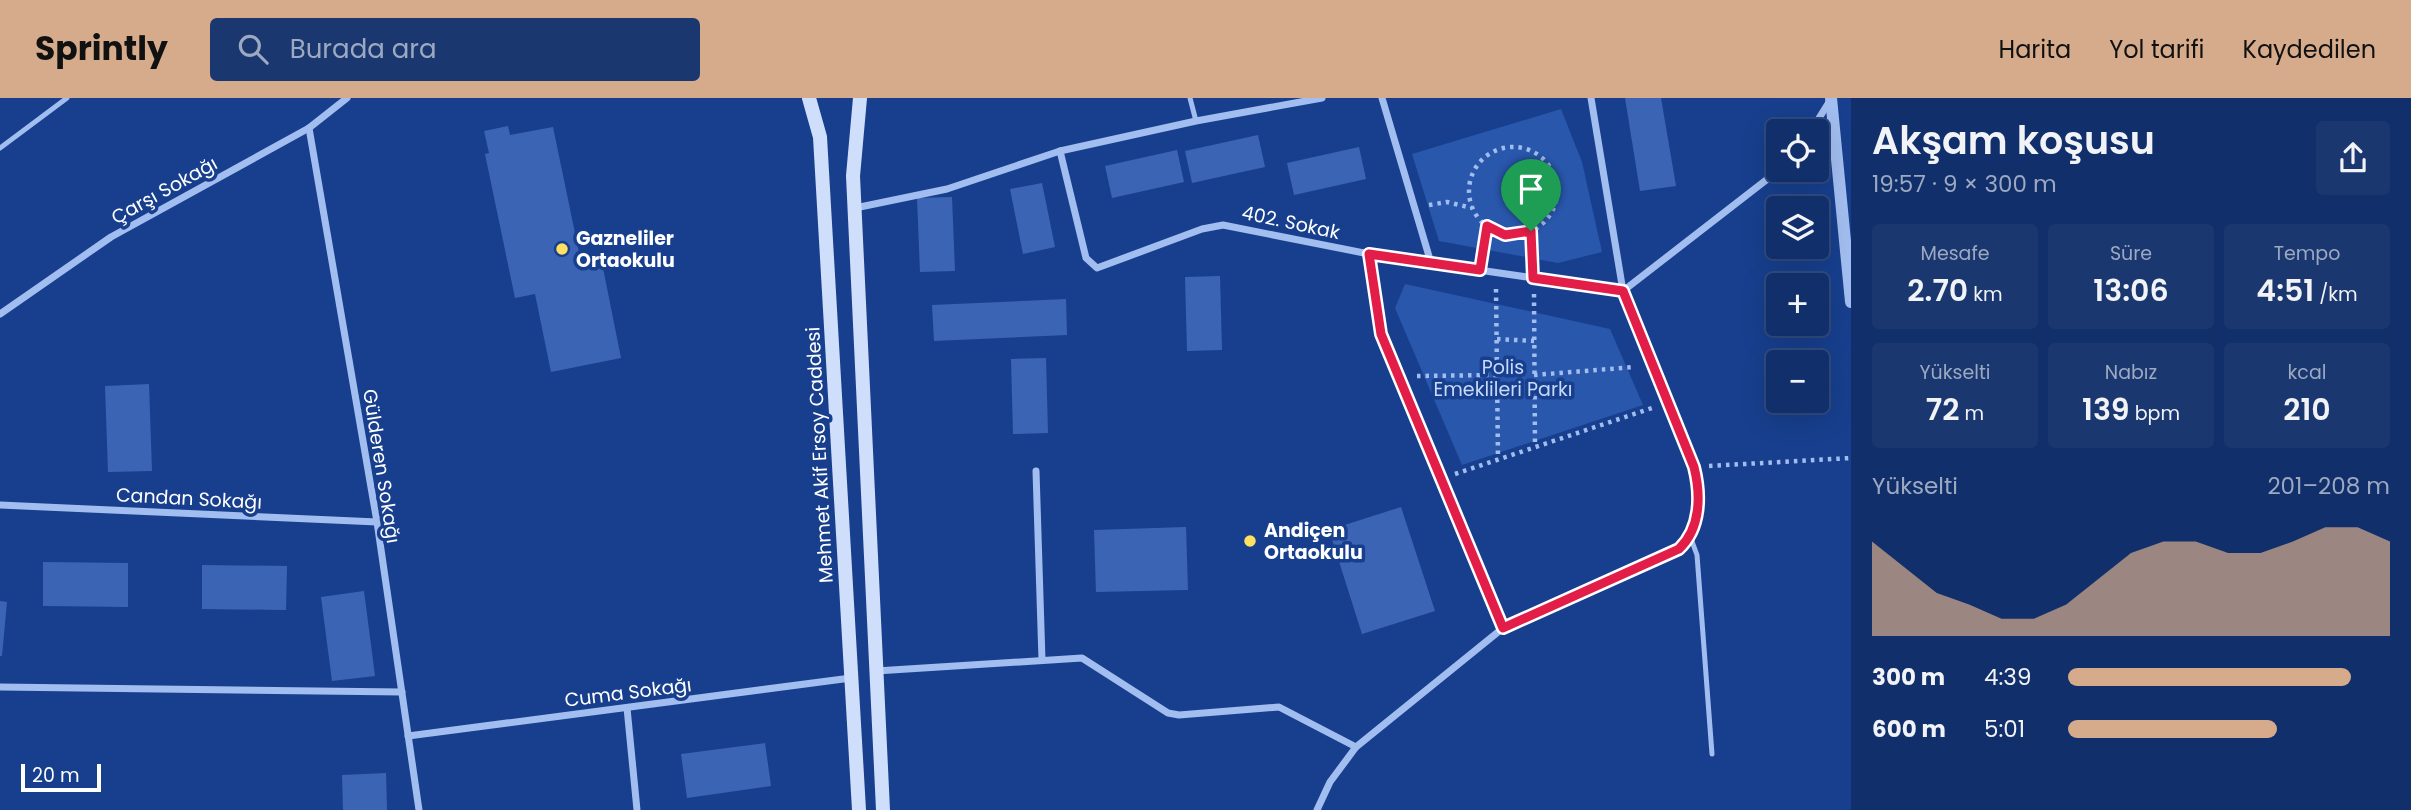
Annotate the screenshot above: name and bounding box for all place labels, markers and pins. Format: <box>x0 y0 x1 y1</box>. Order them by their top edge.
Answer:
pin <box>1501 159 1561 231</box>
place label: Gazneliler Ortaokulu <box>576 225 675 274</box>
marker: Gazneliler Ortaokulu <box>554 241 570 257</box>
place label: Andiçen Ortaokulu <box>1264 517 1363 566</box>
marker: Andiçen Ortaokulu <box>1242 533 1258 549</box>

